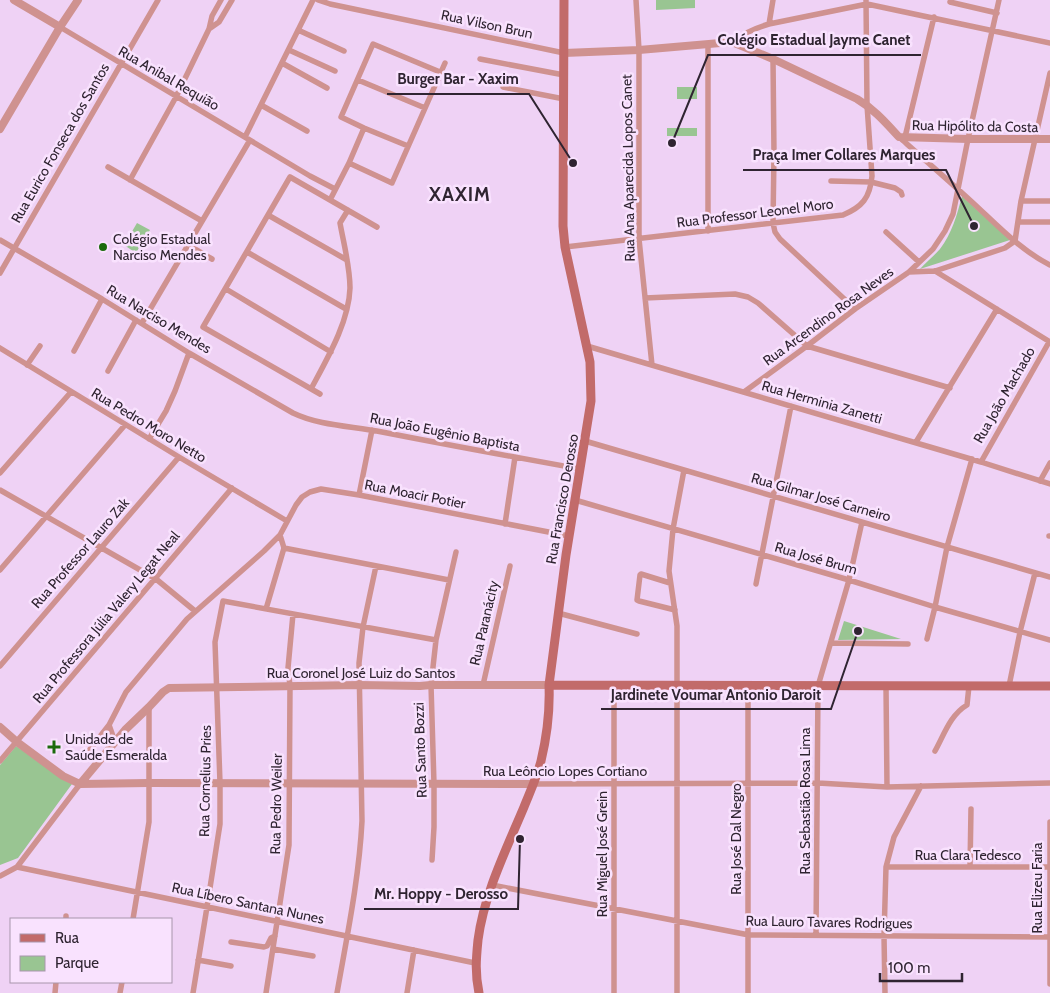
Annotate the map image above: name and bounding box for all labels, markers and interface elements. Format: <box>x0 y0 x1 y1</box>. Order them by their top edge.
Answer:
street label: Rua Vilson Brun <box>440 6 535 43</box>
callout: Colégio Estadual Jayme Canet <box>708 25 921 55</box>
text: Colégio Estadual Jayme Canet <box>718 31 910 49</box>
street label: Rua Anibal Requião <box>115 42 223 114</box>
street label: Rua Eurico Fonseca dos Santos <box>7 60 113 226</box>
callout: Burger Bar - Xaxim <box>387 64 529 94</box>
text: Burger Bar - Xaxim <box>397 70 519 88</box>
street label: Rua Ana Aparecida Lopos Canet <box>617 74 639 262</box>
street label: Rua Hipólito da Costa <box>912 116 1039 136</box>
callout: Praça Imer Collares Marques <box>743 140 946 170</box>
text: Praça Imer Collares Marques <box>753 146 935 164</box>
district label: XAXIM <box>428 183 491 206</box>
street label: Rua Professor Leonel Moro <box>676 194 835 232</box>
place label: Colégio Estadual Narciso Mendes <box>113 230 211 264</box>
marker: Colégio Estadual Narciso Mendes <box>97 241 109 253</box>
street label: Rua Arcendino Rosa Neves <box>759 262 897 369</box>
street label: Rua Narciso Mendes <box>103 281 215 357</box>
street label: Rua João Machado <box>969 343 1039 446</box>
street label: Rua Herminia Zanetti <box>760 376 884 428</box>
street label: Rua Pedro Moro Netto <box>88 383 210 467</box>
street label: Rua João Eugênio Baptista <box>368 409 522 455</box>
street label: Rua Francisco Derosso <box>542 432 582 565</box>
street label: Rua Gilmar José Carneiro <box>749 468 893 526</box>
street label: Rua Moacir Potier <box>363 475 468 513</box>
street label: Rua Professor Lauro Zak <box>27 494 133 612</box>
street label: Rua Professora Júlia Valery Legat Neal <box>29 527 184 707</box>
street label: Rua José Brum <box>773 538 859 578</box>
street label: Rua Paranácity <box>465 579 503 667</box>
street label: Rua Coronel José Luiz do Santos <box>267 664 455 682</box>
callout: Jardinete Voumar Antonio Daroit <box>601 679 831 709</box>
text: Jardinete Voumar Antonio Daroit <box>610 686 821 704</box>
street label: Rua Santo Bozzi <box>409 702 431 798</box>
street label: Rua Cornelius Pries <box>195 725 215 837</box>
street label: Rua Sebastião Rosa Lima <box>796 727 814 874</box>
place label: Unidade de Saúde Esmeralda <box>65 730 167 764</box>
marker: Unidade de Saúde Esmeralda <box>47 740 61 754</box>
street label: Rua Pedro Weiler <box>266 753 286 855</box>
street label: Rua Leôncio Lopes Cortiano <box>483 762 647 780</box>
street label: Rua José Dal Negro <box>727 783 745 895</box>
street label: Rua Miguel José Grein <box>593 791 611 917</box>
street label: Rua Elizeu Faria <box>1028 842 1046 933</box>
street label: Rua Clara Tedesco <box>915 846 1022 864</box>
street label: Rua Líbero Santana Nunes <box>170 878 326 928</box>
callout: Mr. Hoppy - Derosso <box>364 879 518 909</box>
text: Mr. Hoppy - Derosso <box>374 885 508 903</box>
street label: Rua Lauro Tavares Rodrigues <box>745 912 913 932</box>
legend <box>10 918 172 983</box>
text: Rua <box>55 929 80 947</box>
scale bar <box>880 950 962 982</box>
text: Parque <box>55 954 99 972</box>
text: 100 m <box>888 959 930 977</box>

